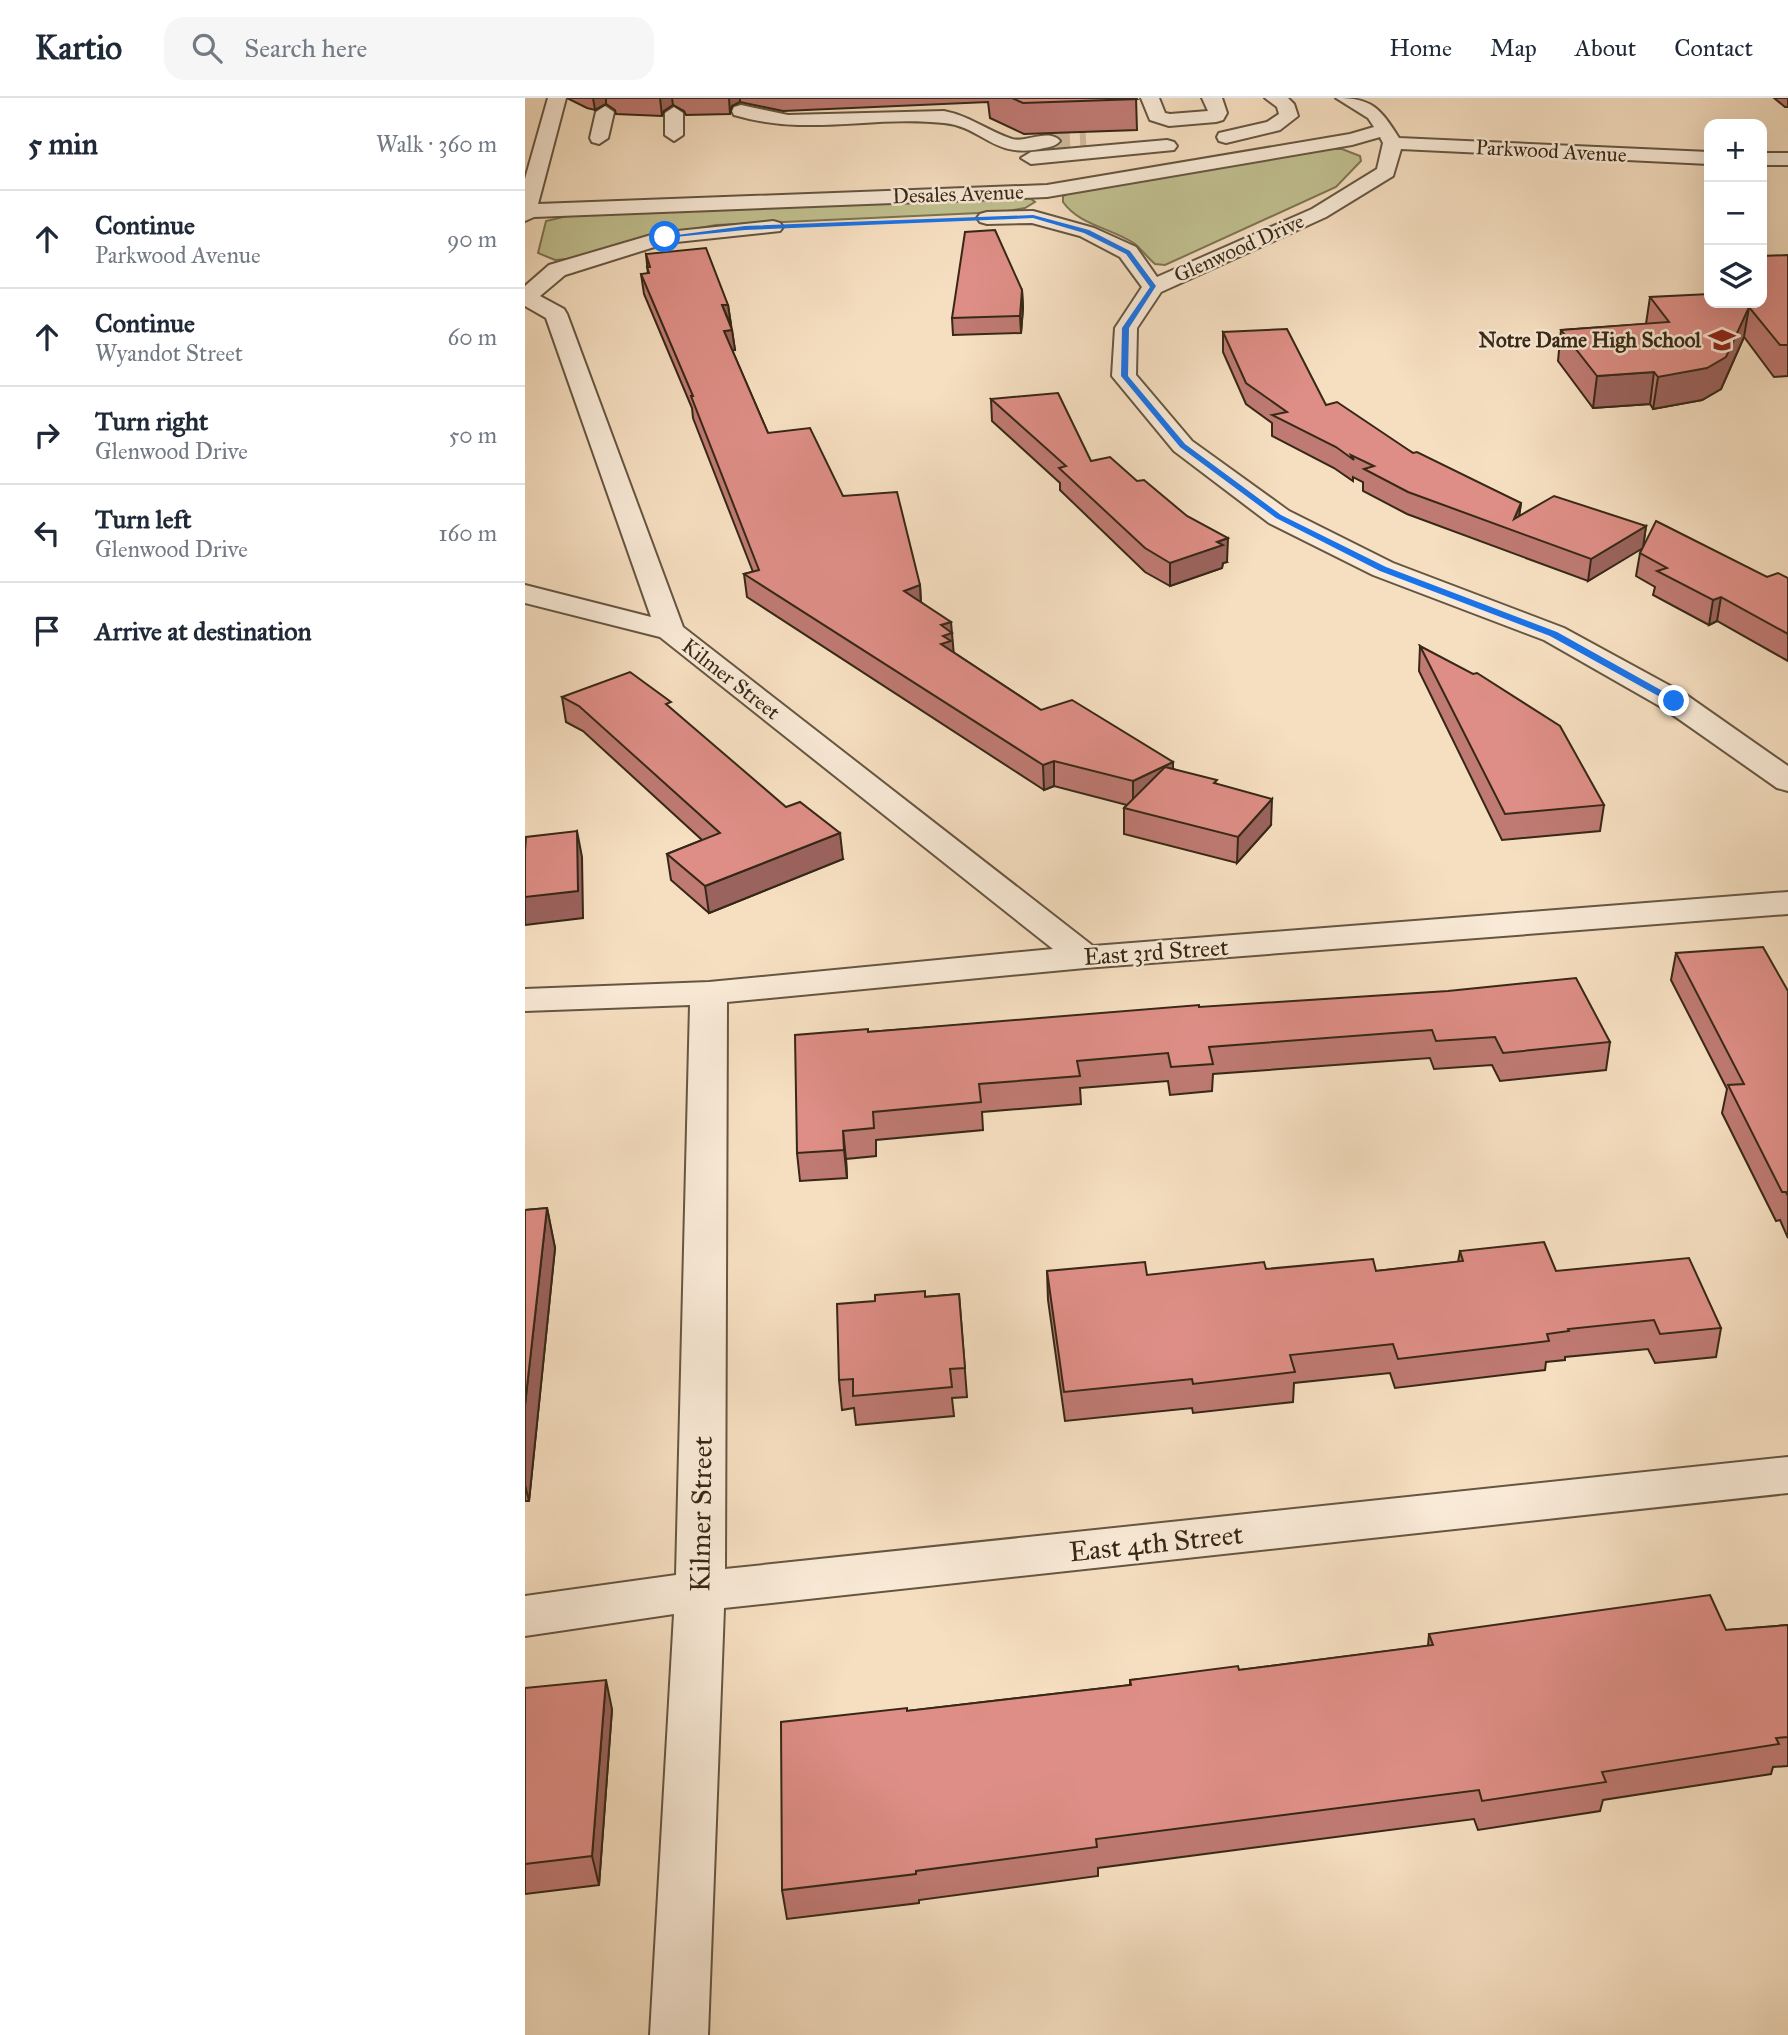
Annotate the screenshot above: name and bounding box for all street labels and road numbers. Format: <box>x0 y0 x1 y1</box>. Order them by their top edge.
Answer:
street label: Parkwood Avenue <box>1475 134 1627 168</box>
street label: Desales Avenue <box>892 179 1024 209</box>
street label: Glenwood Drive <box>1170 208 1308 288</box>
street label: Kilmer Street <box>677 633 786 726</box>
street label: East 3rd Street <box>1083 932 1230 972</box>
street label: Kilmer Street <box>682 1435 720 1592</box>
street label: East 4th Street <box>1067 1516 1245 1570</box>

